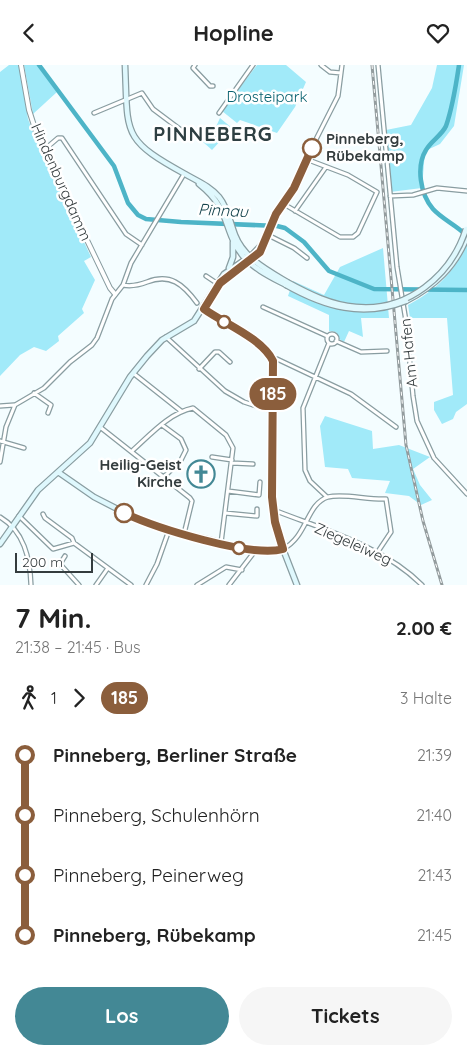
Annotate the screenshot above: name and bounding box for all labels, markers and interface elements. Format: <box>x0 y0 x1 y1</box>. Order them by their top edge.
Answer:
icon: back <box>15 19 43 47</box>
text: Hopline <box>193 19 274 47</box>
icon: heart <box>424 19 452 47</box>
park label: Drosteipark <box>226 87 308 106</box>
street label: Hindenburgdamm <box>27 120 96 244</box>
district label: PINNEBERG <box>153 121 273 146</box>
place label: Pinneberg, Rübekamp <box>326 129 404 165</box>
marker: Pinneberg, Rübekamp <box>302 138 322 158</box>
water label: Pinnau <box>197 199 249 221</box>
unlabelled marker <box>217 315 231 329</box>
street label: Am Hafen <box>395 318 422 389</box>
line badge: 185 <box>244 378 302 410</box>
text: 185 <box>259 382 287 405</box>
place label: Heilig-Geist Kirche <box>100 455 182 491</box>
church icon: Heilig-Geist Kirche <box>186 459 216 489</box>
unlabelled marker <box>114 503 134 523</box>
street label: Ziegeleiweg <box>311 518 395 569</box>
unlabelled marker <box>232 541 246 555</box>
scale bar <box>15 550 92 573</box>
text: 200 m <box>22 553 63 571</box>
text: 7 Min. <box>15 600 91 635</box>
text: 2.00 € <box>396 616 452 640</box>
text: 21:38 – 21:45 · Bus <box>15 637 141 657</box>
icon: walk <box>15 684 43 712</box>
icon: forward <box>65 684 93 712</box>
text: 185 <box>111 686 138 709</box>
text: 1 <box>51 688 57 708</box>
text: 3 Halte <box>400 688 452 708</box>
text: Pinneberg, Berliner Straße <box>53 743 297 767</box>
text: 21:39 <box>417 745 452 765</box>
text: Pinneberg, Schulenhörn <box>53 803 260 827</box>
text: 21:40 <box>416 805 452 825</box>
text: Pinneberg, Peinerweg <box>53 863 244 887</box>
text: 21:43 <box>417 865 452 885</box>
text: Pinneberg, Rübekamp <box>53 923 256 947</box>
text: 21:45 <box>417 925 452 945</box>
button: Los <box>15 987 229 1045</box>
button: Tickets <box>239 987 452 1045</box>

